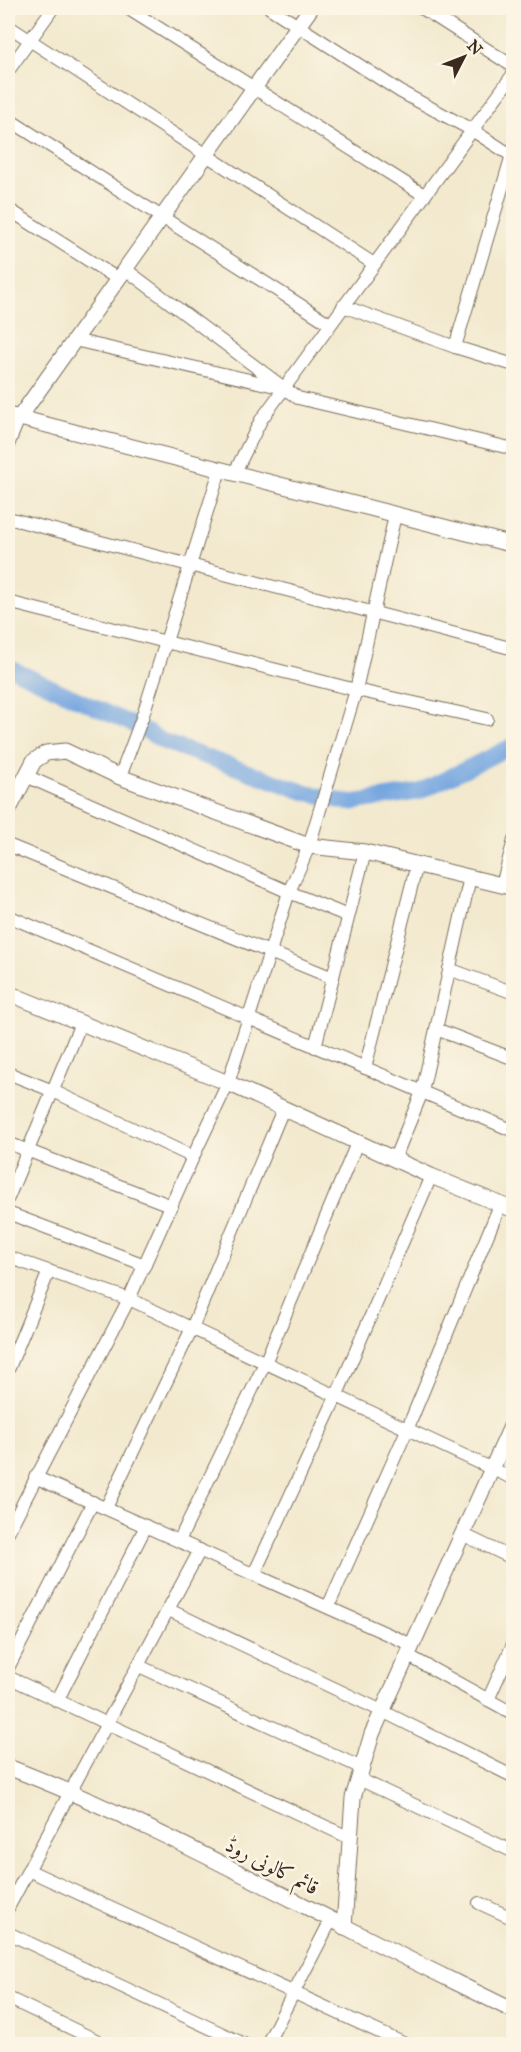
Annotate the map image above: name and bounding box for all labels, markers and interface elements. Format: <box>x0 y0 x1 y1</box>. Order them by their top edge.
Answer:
north arrow <box>434 27 494 87</box>
text: N <box>463 36 487 59</box>
street label: قائم کالونی روڈ <box>219 1831 323 1905</box>

